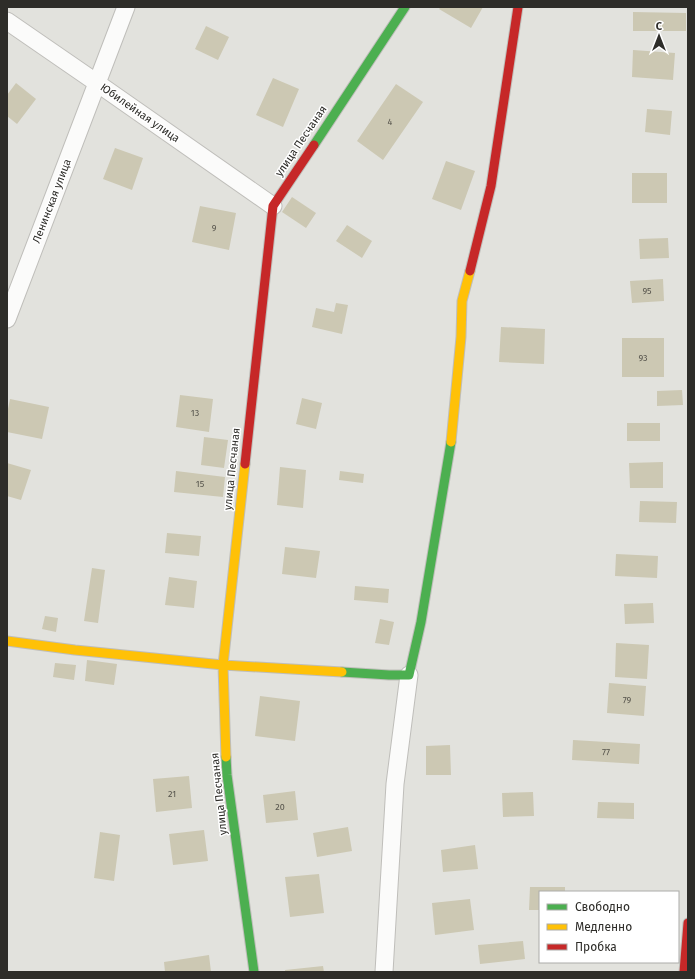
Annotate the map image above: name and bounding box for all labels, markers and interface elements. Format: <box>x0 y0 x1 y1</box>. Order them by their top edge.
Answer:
north arrow <box>639 16 679 56</box>
text: С <box>656 20 663 33</box>
street label: Юбилейная улица <box>98 81 182 145</box>
street label: улица Песчаная <box>272 103 330 179</box>
house number: 4 <box>388 117 393 127</box>
street label: Ленинская улица <box>30 157 74 245</box>
house number: 9 <box>212 223 217 233</box>
house number: 95 <box>642 286 652 296</box>
house number: 93 <box>638 353 648 363</box>
house number: 13 <box>191 408 199 418</box>
street label: улица Песчаная <box>221 427 243 511</box>
house number: 15 <box>196 479 205 489</box>
house number: 79 <box>623 695 632 705</box>
house number: 77 <box>602 747 610 757</box>
street label: улица Песчаная <box>208 752 230 836</box>
house number: 21 <box>168 789 176 799</box>
house number: 20 <box>275 802 285 812</box>
legend <box>539 891 679 963</box>
text: Свободно <box>575 900 630 914</box>
text: Медленно <box>575 920 632 934</box>
text: Пробка <box>575 940 617 954</box>

